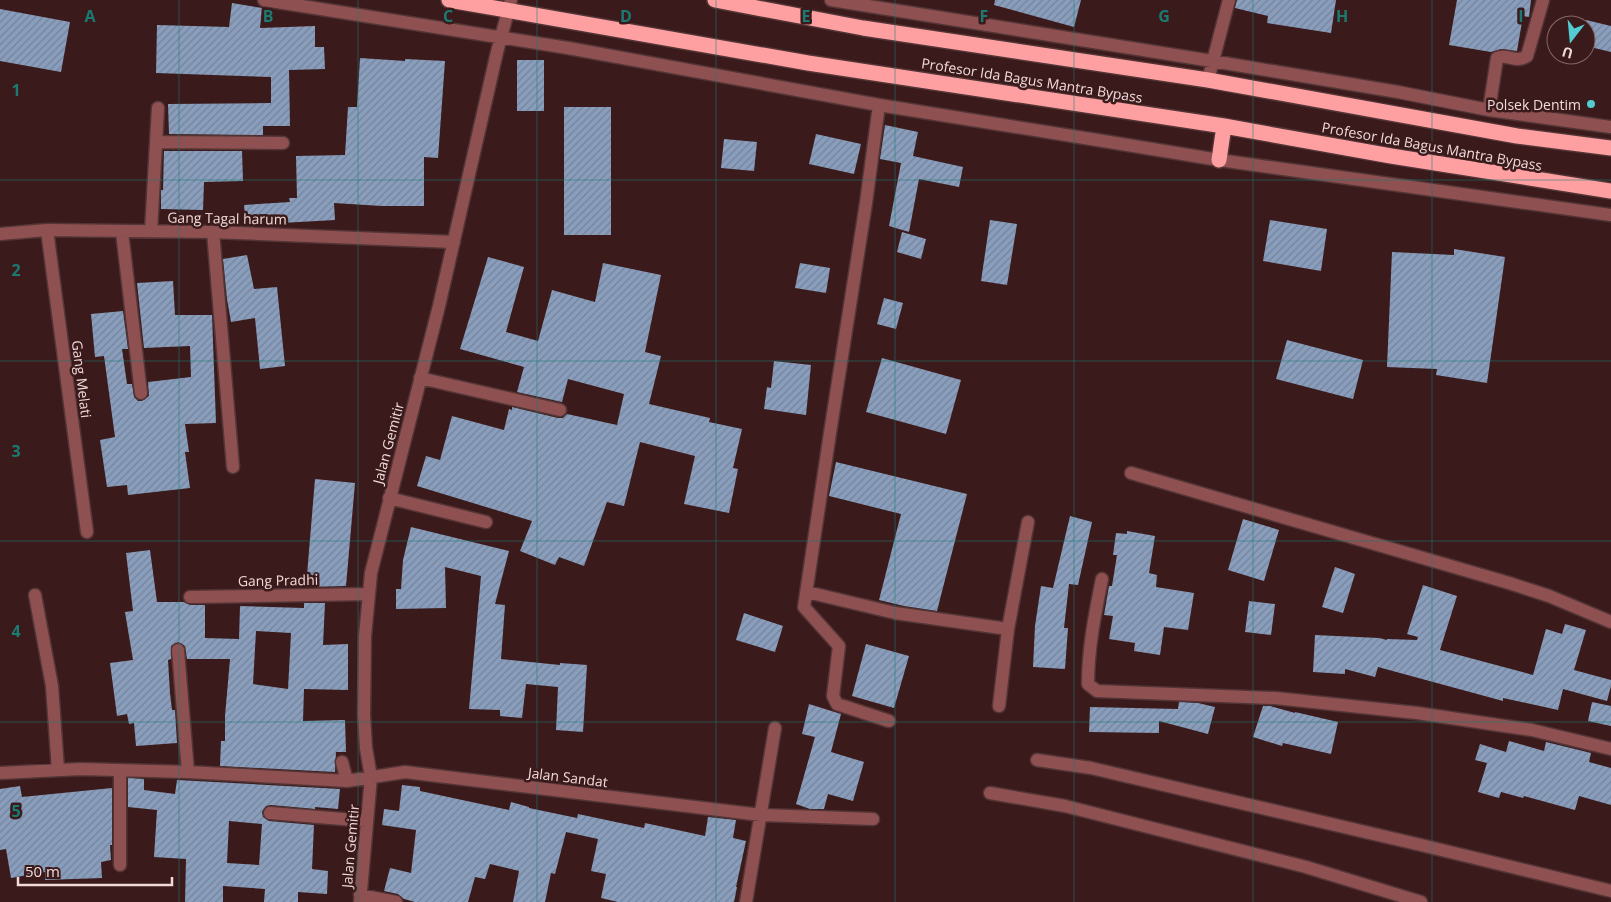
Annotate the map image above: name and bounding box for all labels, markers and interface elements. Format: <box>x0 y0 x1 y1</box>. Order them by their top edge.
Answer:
text: A <box>84 5 96 27</box>
text: B <box>263 5 273 27</box>
text: C <box>443 5 453 27</box>
text: D <box>620 5 632 27</box>
text: E <box>802 5 811 27</box>
text: F <box>980 5 988 27</box>
text: G <box>1158 5 1170 27</box>
text: H <box>1336 5 1348 27</box>
text: I <box>1518 5 1524 27</box>
north arrow <box>1546 15 1596 65</box>
text: U <box>1560 42 1575 64</box>
street label: Profesor Ida Bagus Mantra Bypass <box>920 53 1144 107</box>
text: 1 <box>11 79 21 101</box>
place label: Polsek Dentim <box>1487 95 1581 114</box>
marker: Polsek Dentim <box>1585 98 1597 110</box>
street label: Profesor Ida Bagus Mantra Bypass <box>1320 117 1544 175</box>
street label: Gang Tagal harum <box>167 207 287 229</box>
text: 2 <box>11 259 21 281</box>
street label: Gang Melati <box>68 339 96 419</box>
street label: Jalan Gemitir <box>367 400 408 488</box>
text: 3 <box>11 440 21 462</box>
street label: Gang Pradhi <box>238 570 318 590</box>
text: 4 <box>11 620 21 642</box>
street label: Jalan Sandat <box>525 762 609 791</box>
text: 5 <box>11 800 21 822</box>
street label: Jalan Gemitir <box>337 803 363 891</box>
scale bar <box>18 854 171 886</box>
text: 50 m <box>25 861 60 881</box>

